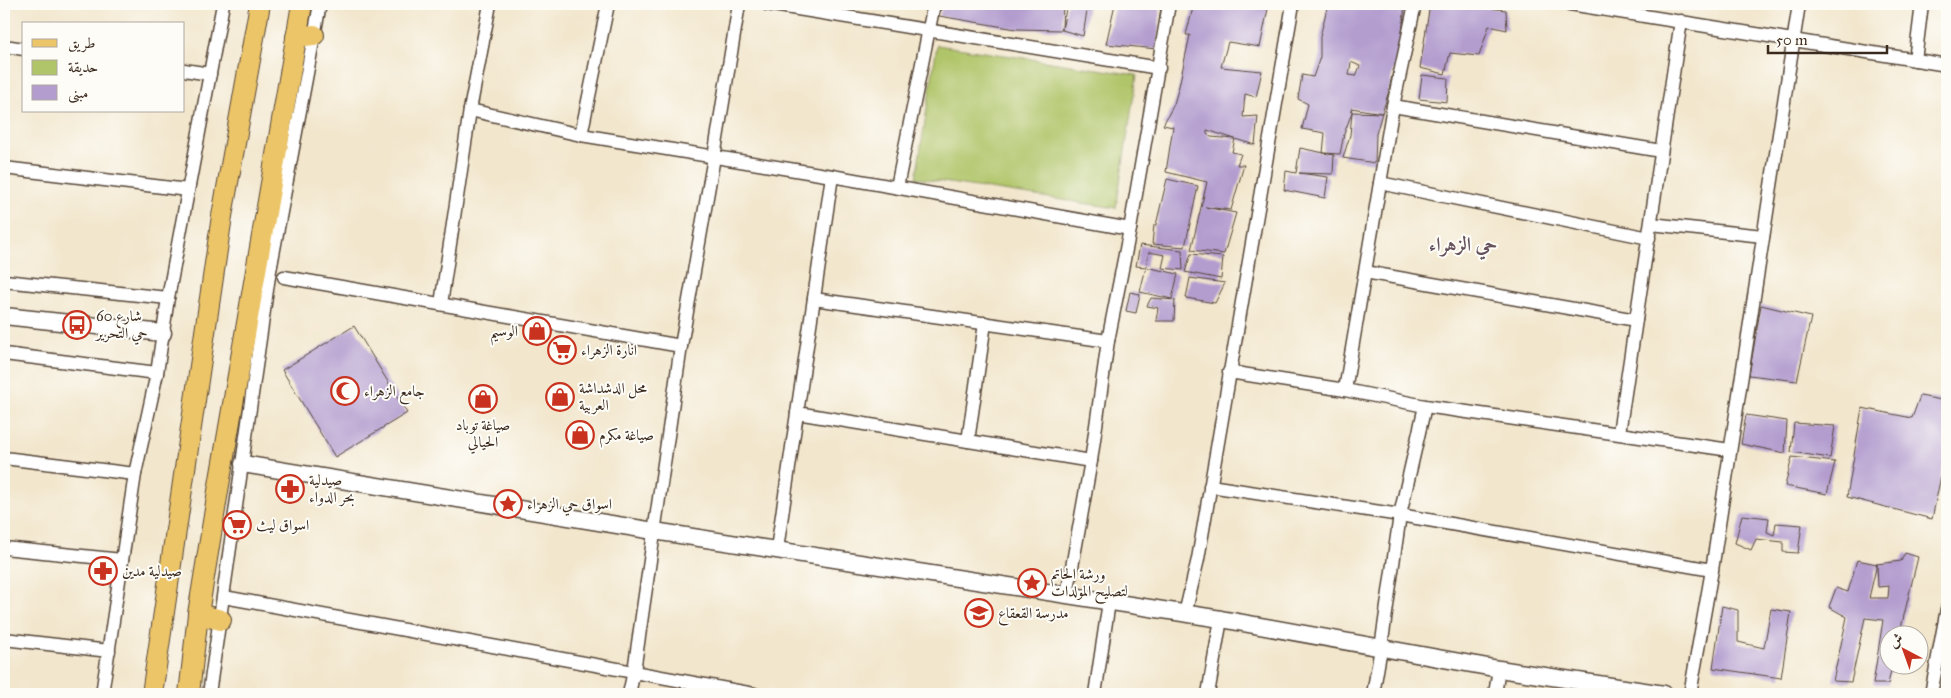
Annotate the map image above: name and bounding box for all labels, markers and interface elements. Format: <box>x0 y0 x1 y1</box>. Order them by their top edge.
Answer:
legend <box>22 22 185 112</box>
scale bar <box>1768 22 1887 54</box>
text: 50 m <box>1776 31 1808 49</box>
text: طريق <box>68 34 95 53</box>
text: حديقة <box>68 58 98 76</box>
text: مبنى <box>68 84 88 104</box>
district label: حي الزهراء <box>1429 232 1497 260</box>
place label: شارع 60 حي التحرير <box>94 307 148 345</box>
bus stop icon: شارع 60 حي التحرير <box>62 310 92 340</box>
shop icon: الوسيم <box>522 316 552 346</box>
place label: الوسيم <box>490 322 518 346</box>
supermarket icon: انارة الزهراء <box>547 335 577 365</box>
place label: انارة الزهراء <box>581 341 637 360</box>
mosque icon: جامع الزهراء <box>330 376 360 406</box>
place label: محل الدشداشة العربية <box>579 379 647 415</box>
place label: جامع الزهراء <box>364 382 425 405</box>
shop icon: محل الدشداشة العربية <box>545 382 575 412</box>
shop icon: صياغة توباد الحيالي <box>468 384 498 414</box>
place label: صياغة توباد الحيالي <box>456 416 510 454</box>
shop icon: صياغة مكرم <box>565 420 595 450</box>
place label: صياغة مكرم <box>599 426 654 448</box>
place label: صيدلية بحر الدواء <box>309 471 355 507</box>
pharmacy icon: صيدلية بحر الدواء <box>275 474 305 504</box>
place icon: اسواق حي الزهراء <box>493 489 523 519</box>
place label: اسواق حي الزهراء <box>527 495 612 516</box>
supermarket icon: اسواق ليث <box>222 510 252 540</box>
place label: اسواق ليث <box>256 516 309 534</box>
pharmacy icon: صيدلية مدين <box>88 556 118 586</box>
place label: صيدلية مدين <box>122 562 182 580</box>
place label: ورشة الحاتم لتصليح المولدات <box>1051 565 1128 605</box>
place icon: ورشة الحاتم لتصليح المولدات <box>1017 568 1047 598</box>
school or university icon: مدرسة القعقاع <box>964 598 994 628</box>
place label: مدرسة القعقاع <box>998 604 1069 626</box>
north arrow <box>1878 626 1928 676</box>
text: ش <box>1885 630 1907 652</box>

